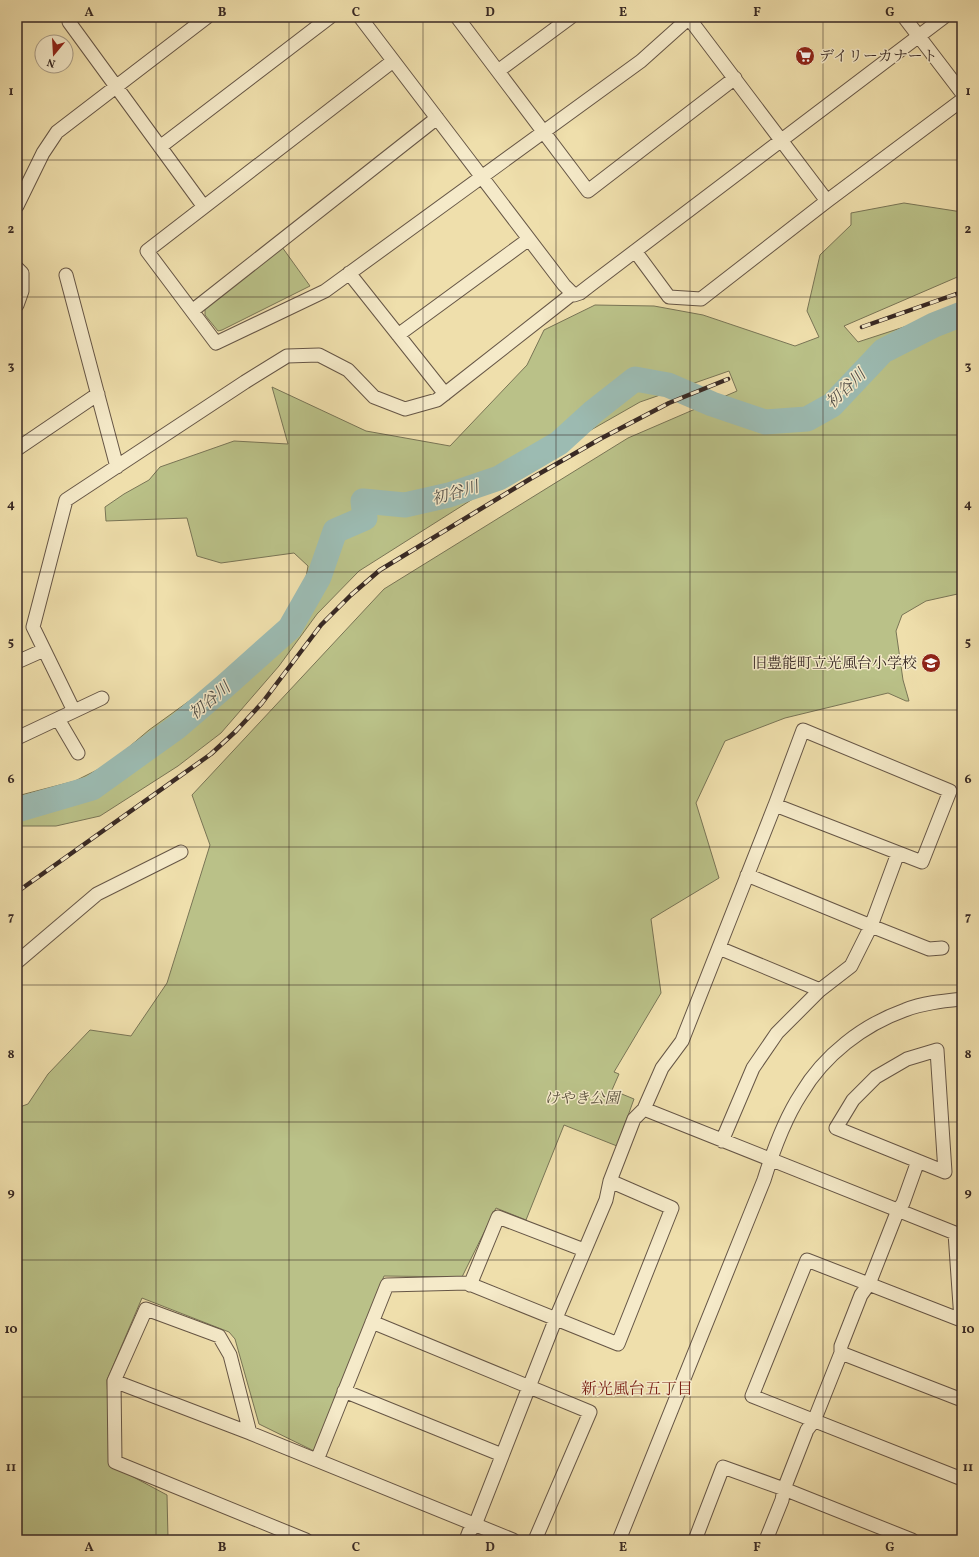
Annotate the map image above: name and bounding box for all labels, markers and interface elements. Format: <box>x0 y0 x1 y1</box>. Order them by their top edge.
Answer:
text: A <box>84 4 94 22</box>
text: B <box>218 4 227 22</box>
text: C <box>352 4 360 22</box>
text: D <box>485 4 495 22</box>
text: E <box>619 4 627 22</box>
text: F <box>753 4 761 22</box>
text: G <box>885 4 895 22</box>
north arrow <box>34 34 74 74</box>
supermarket icon: デイリーカナート <box>794 45 816 67</box>
place label: デイリーカナート <box>819 47 938 68</box>
text: N <box>45 54 57 70</box>
text: 1 <box>8 83 14 101</box>
text: 1 <box>965 83 971 101</box>
text: 2 <box>8 221 15 239</box>
text: 2 <box>965 221 972 239</box>
text: 3 <box>8 358 15 376</box>
text: 3 <box>965 358 972 376</box>
water label: 初谷川 <box>821 363 873 414</box>
water label: 初谷川 <box>429 476 484 511</box>
text: 4 <box>7 496 15 514</box>
text: 4 <box>964 496 972 514</box>
text: 5 <box>8 634 14 652</box>
text: 5 <box>965 634 971 652</box>
school or university icon: 旧豊能町立光風台小学校 <box>920 652 942 674</box>
place label: 旧豊能町立光風台小学校 <box>752 654 917 675</box>
water label: 初谷川 <box>185 676 237 725</box>
text: 6 <box>7 771 15 789</box>
text: 6 <box>964 771 972 789</box>
text: 7 <box>8 909 14 927</box>
text: 7 <box>965 909 971 927</box>
text: 8 <box>7 1046 15 1064</box>
text: 8 <box>964 1046 972 1064</box>
park label: けやき公園 <box>544 1089 622 1110</box>
text: 9 <box>7 1184 15 1202</box>
text: 9 <box>964 1184 972 1202</box>
text: 10 <box>4 1321 18 1339</box>
text: 10 <box>961 1321 975 1339</box>
district label: 新光風台五丁目 <box>581 1379 693 1401</box>
text: 11 <box>6 1459 16 1477</box>
text: 11 <box>963 1459 973 1477</box>
text: A <box>84 1539 94 1557</box>
text: B <box>218 1539 227 1557</box>
text: C <box>352 1539 360 1557</box>
text: D <box>485 1539 495 1557</box>
text: E <box>619 1539 627 1557</box>
text: F <box>753 1539 761 1557</box>
text: G <box>885 1539 895 1557</box>

